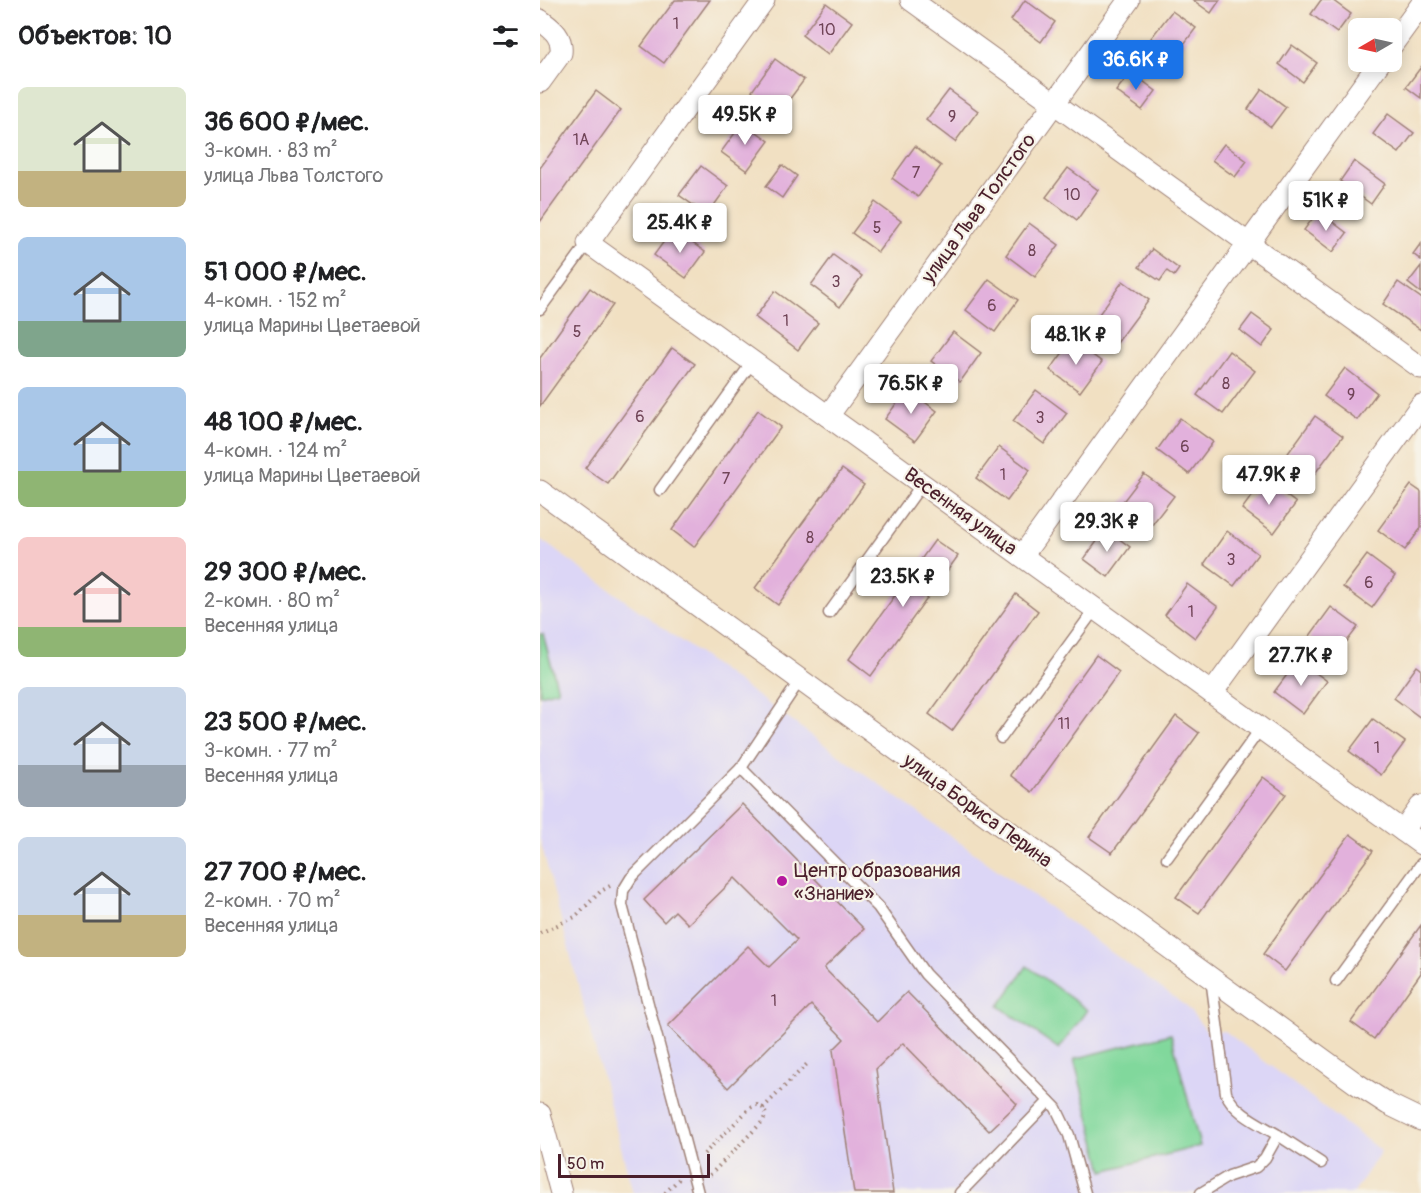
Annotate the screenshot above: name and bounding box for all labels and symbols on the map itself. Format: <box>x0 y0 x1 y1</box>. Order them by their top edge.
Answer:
house number: 1 <box>673 14 679 34</box>
north arrow <box>1348 18 1402 72</box>
house number: 10 <box>818 20 836 40</box>
pin: 36.6K ₽ <box>1081 40 1191 91</box>
pin: 49.5K ₽ <box>690 95 800 146</box>
house number: 9 <box>948 107 956 127</box>
street label: улица Льва Толстого <box>915 128 1041 289</box>
house number: 1А <box>573 130 589 150</box>
house number: 7 <box>912 163 921 183</box>
pin: 51K ₽ <box>1284 181 1368 232</box>
house number: 10 <box>1063 185 1081 205</box>
pin: 25.4K ₽ <box>625 203 735 254</box>
house number: 5 <box>873 218 881 238</box>
house number: 8 <box>1028 241 1036 261</box>
house number: 3 <box>832 272 841 292</box>
house number: 6 <box>987 296 997 316</box>
house number: 1 <box>783 311 789 331</box>
pin: 48.1K ₽ <box>1021 315 1131 366</box>
house number: 5 <box>573 322 581 342</box>
pin: 76.5K ₽ <box>856 364 966 415</box>
house number: 8 <box>1222 374 1230 394</box>
house number: 9 <box>1347 385 1355 405</box>
house number: 6 <box>635 407 645 427</box>
house number: 3 <box>1036 408 1045 428</box>
house number: 6 <box>1180 437 1190 457</box>
pin: 47.9K ₽ <box>1214 455 1324 506</box>
street label: Весенняя улица <box>899 462 1022 561</box>
house number: 1 <box>1000 465 1006 485</box>
house number: 7 <box>722 469 731 489</box>
pin: 29.3K ₽ <box>1052 502 1162 553</box>
house number: 8 <box>806 528 814 548</box>
house number: 3 <box>1227 550 1236 570</box>
pin: 23.5K ₽ <box>848 557 958 608</box>
house number: 6 <box>1364 573 1374 593</box>
house number: 1 <box>1188 602 1194 622</box>
pin: 27.7K ₽ <box>1246 636 1356 687</box>
house number: 11 <box>1058 714 1070 734</box>
house number: 1 <box>1374 738 1380 758</box>
street label: улица Бориса Перина <box>897 747 1057 873</box>
place label: Центр образования «Знание» <box>794 858 961 906</box>
marker: Центр образования «Знание» <box>775 874 789 888</box>
house number: 1 <box>771 991 777 1011</box>
scale bar <box>558 1151 710 1178</box>

